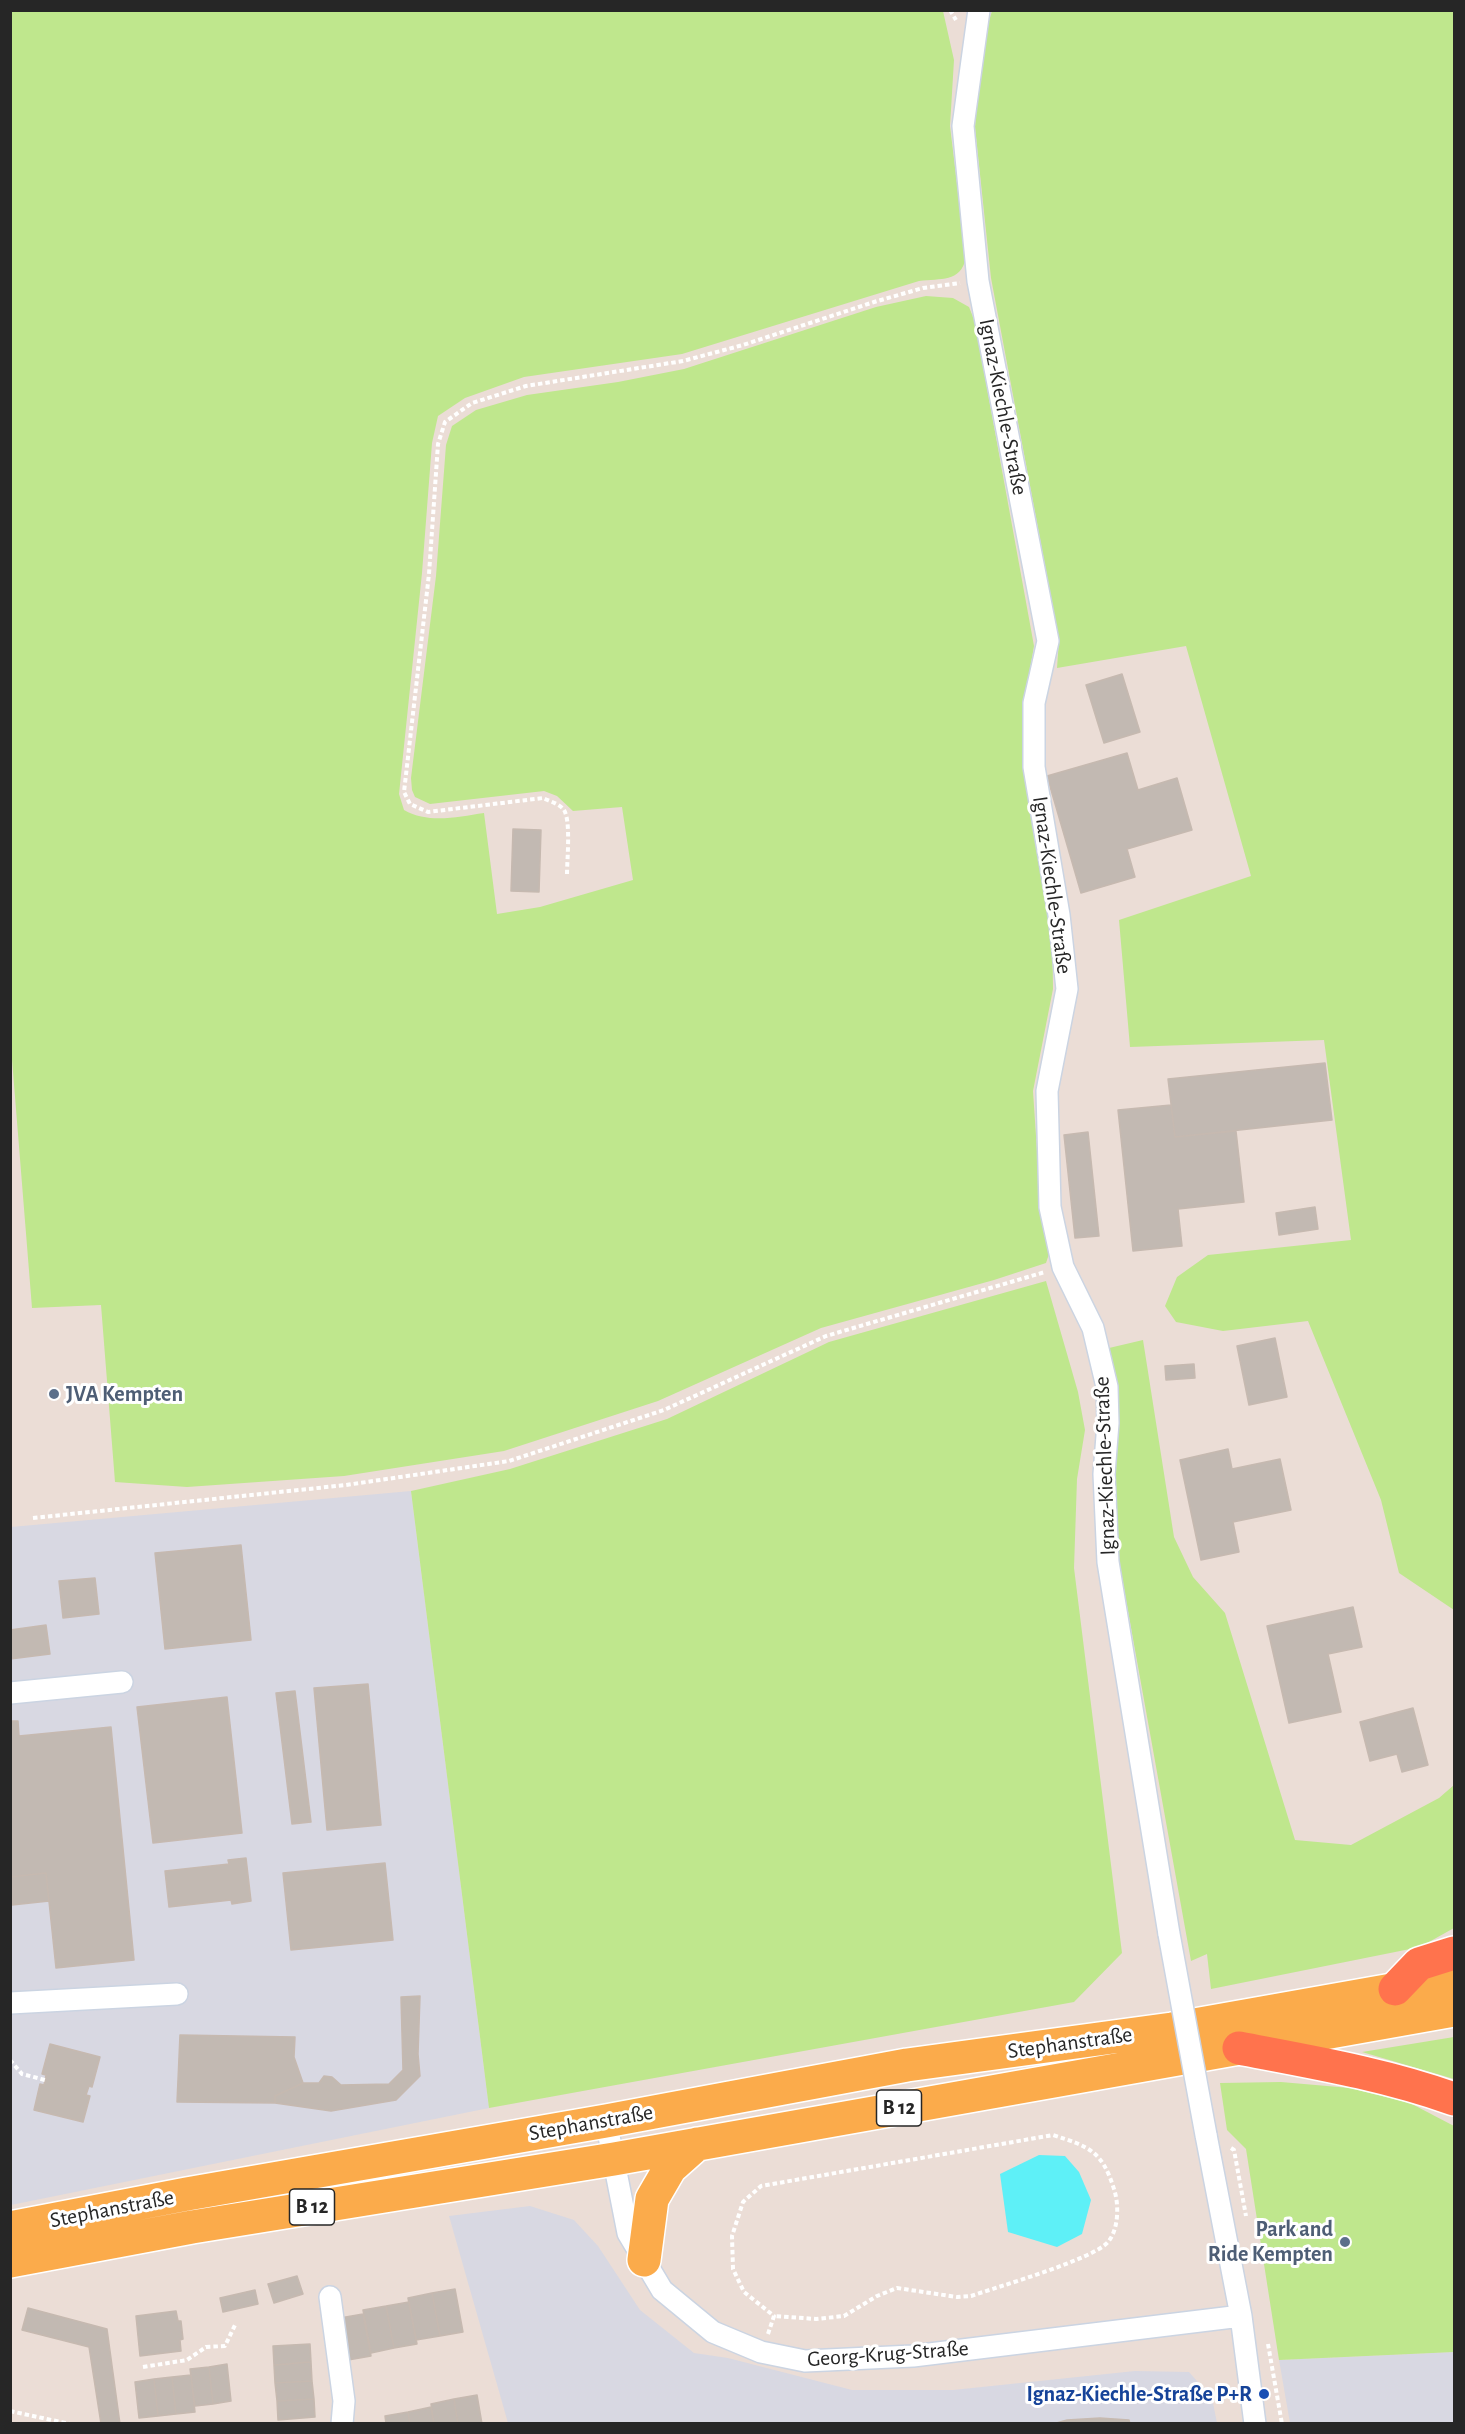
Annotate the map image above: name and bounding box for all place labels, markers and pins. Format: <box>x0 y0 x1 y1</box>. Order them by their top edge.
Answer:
place label: JVA Kempten <box>66 1381 183 1407</box>
marker: JVA Kempten <box>47 1387 61 1401</box>
place label: Park and Ride Kempten <box>1208 2216 1333 2268</box>
marker: Park and Ride Kempten <box>1338 2235 1352 2249</box>
place label: Ignaz-Kiechle-Straße P+R <box>1026 2381 1252 2407</box>
marker: Ignaz-Kiechle-Straße P+R <box>1257 2387 1271 2401</box>

